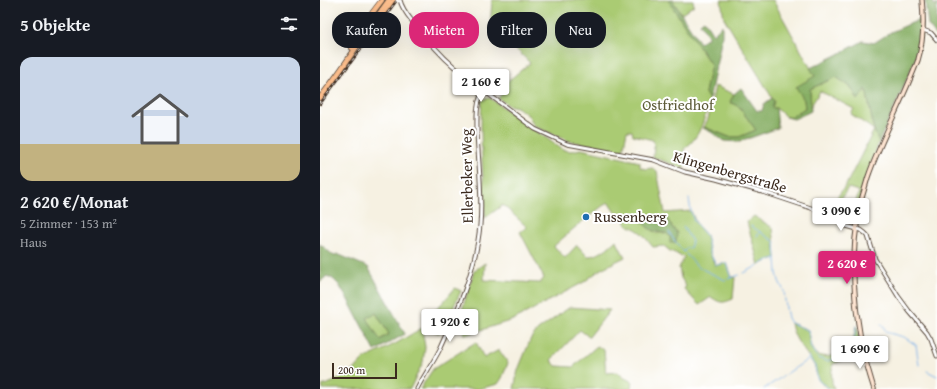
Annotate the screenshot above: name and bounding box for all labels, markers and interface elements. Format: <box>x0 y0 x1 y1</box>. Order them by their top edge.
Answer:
text: 5 Objekte <box>20 12 90 37</box>
chip: Kaufen <box>332 12 401 48</box>
chip: Mieten <box>409 12 479 48</box>
chip: Filter <box>487 12 547 48</box>
chip: Neu <box>555 12 606 48</box>
icon: filters <box>278 13 300 35</box>
pin: 2 160 € <box>444 69 518 103</box>
text: 2 160 € <box>461 72 501 91</box>
icon: home <box>124 83 196 155</box>
park label: Ostfriedhof <box>642 94 716 115</box>
street label: Ellerbeker Weg <box>455 128 478 223</box>
street label: Klingenbergstraße <box>671 145 789 198</box>
text: 2 620 €/Monat <box>20 189 129 214</box>
pin: 3 090 € <box>804 198 878 232</box>
text: 3 090 € <box>821 201 861 220</box>
place label: Russenberg <box>594 206 667 227</box>
marker: Russenberg <box>581 212 591 222</box>
text: 5 Zimmer · 153 m² <box>20 214 117 233</box>
text: Haus <box>20 233 47 252</box>
pin: 2 620 € <box>810 251 884 285</box>
text: 2 620 € <box>827 254 867 273</box>
pin: 1 920 € <box>413 309 487 343</box>
text: 1 920 € <box>430 312 470 331</box>
pin: 1 690 € <box>823 336 897 370</box>
text: 1 690 € <box>840 339 880 358</box>
scale bar <box>332 361 397 380</box>
text: 200 m <box>338 362 365 378</box>

